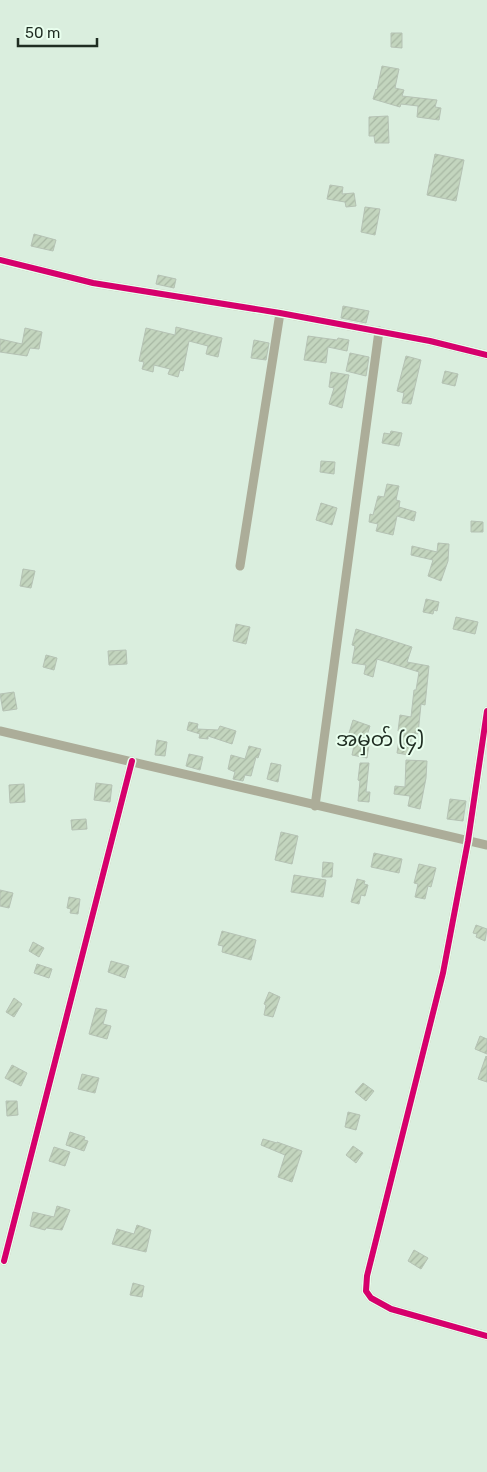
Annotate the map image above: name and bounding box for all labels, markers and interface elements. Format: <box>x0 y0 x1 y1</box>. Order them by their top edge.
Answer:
scale bar <box>18 15 96 47</box>
text: 50 m <box>25 24 60 42</box>
district label: အမှတ် (၄) <box>336 725 424 756</box>

